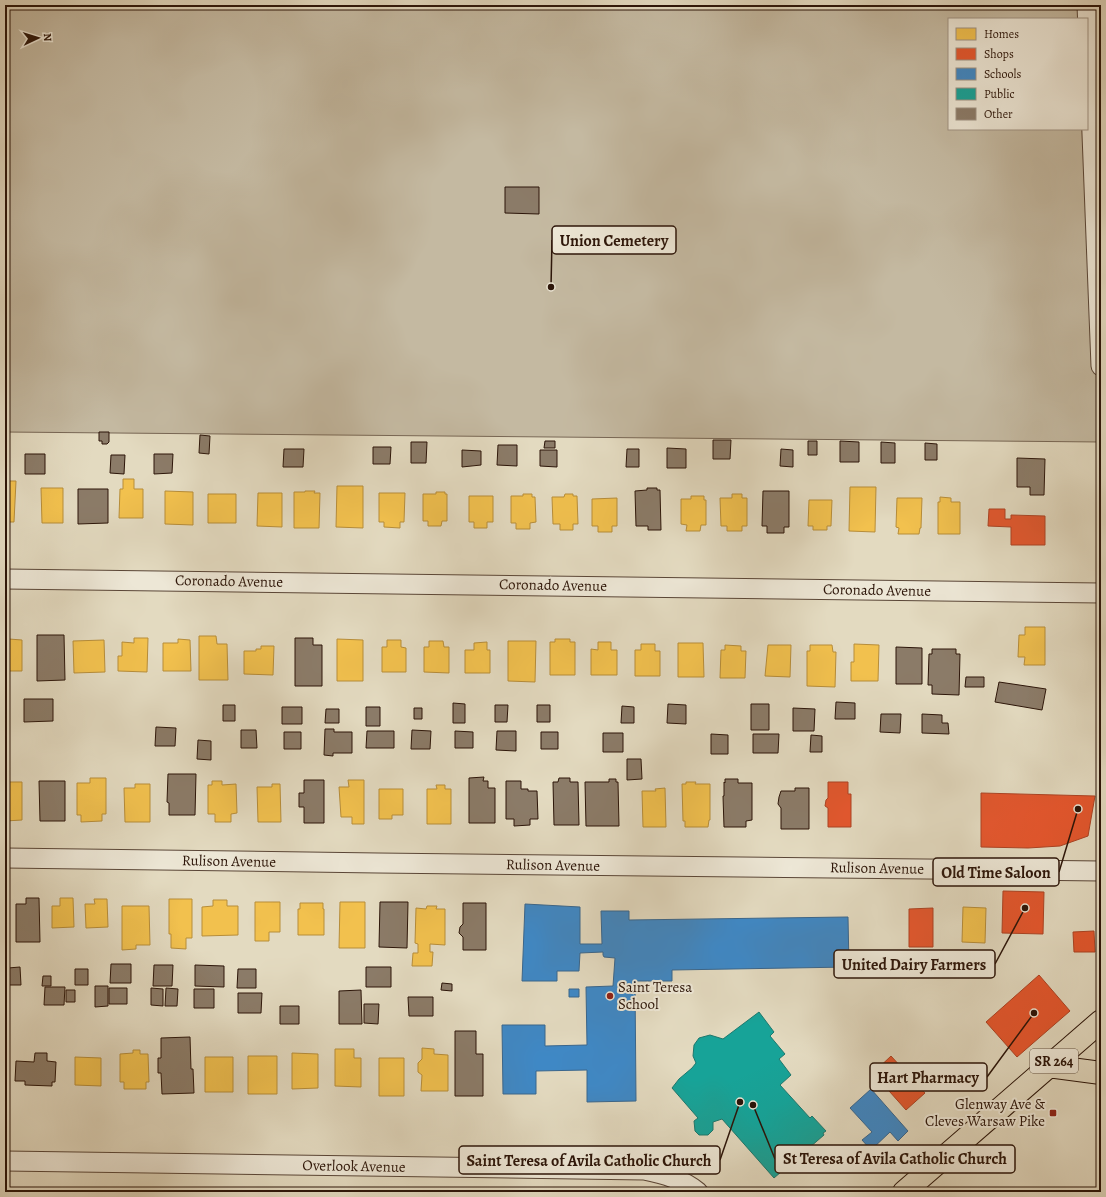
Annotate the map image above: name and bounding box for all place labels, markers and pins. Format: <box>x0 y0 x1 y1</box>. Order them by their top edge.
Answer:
callout: Union Cemetery <box>552 226 676 254</box>
callout: Old Time Saloon <box>933 858 1059 886</box>
callout: United Dairy Farmers <box>834 950 995 978</box>
place label: Saint Teresa School <box>618 977 692 1014</box>
marker: Saint Teresa School <box>605 991 615 1001</box>
callout: Hart Pharmacy <box>870 1063 987 1091</box>
place label: Glenway Ave & Cleves Warsaw Pike <box>925 1094 1045 1131</box>
marker: Glenway Ave & Cleves Warsaw Pike <box>1048 1108 1058 1118</box>
callout: St Teresa of Avila Catholic Church <box>775 1145 1015 1173</box>
callout: Saint Teresa of Avila Catholic Church <box>459 1146 720 1174</box>

